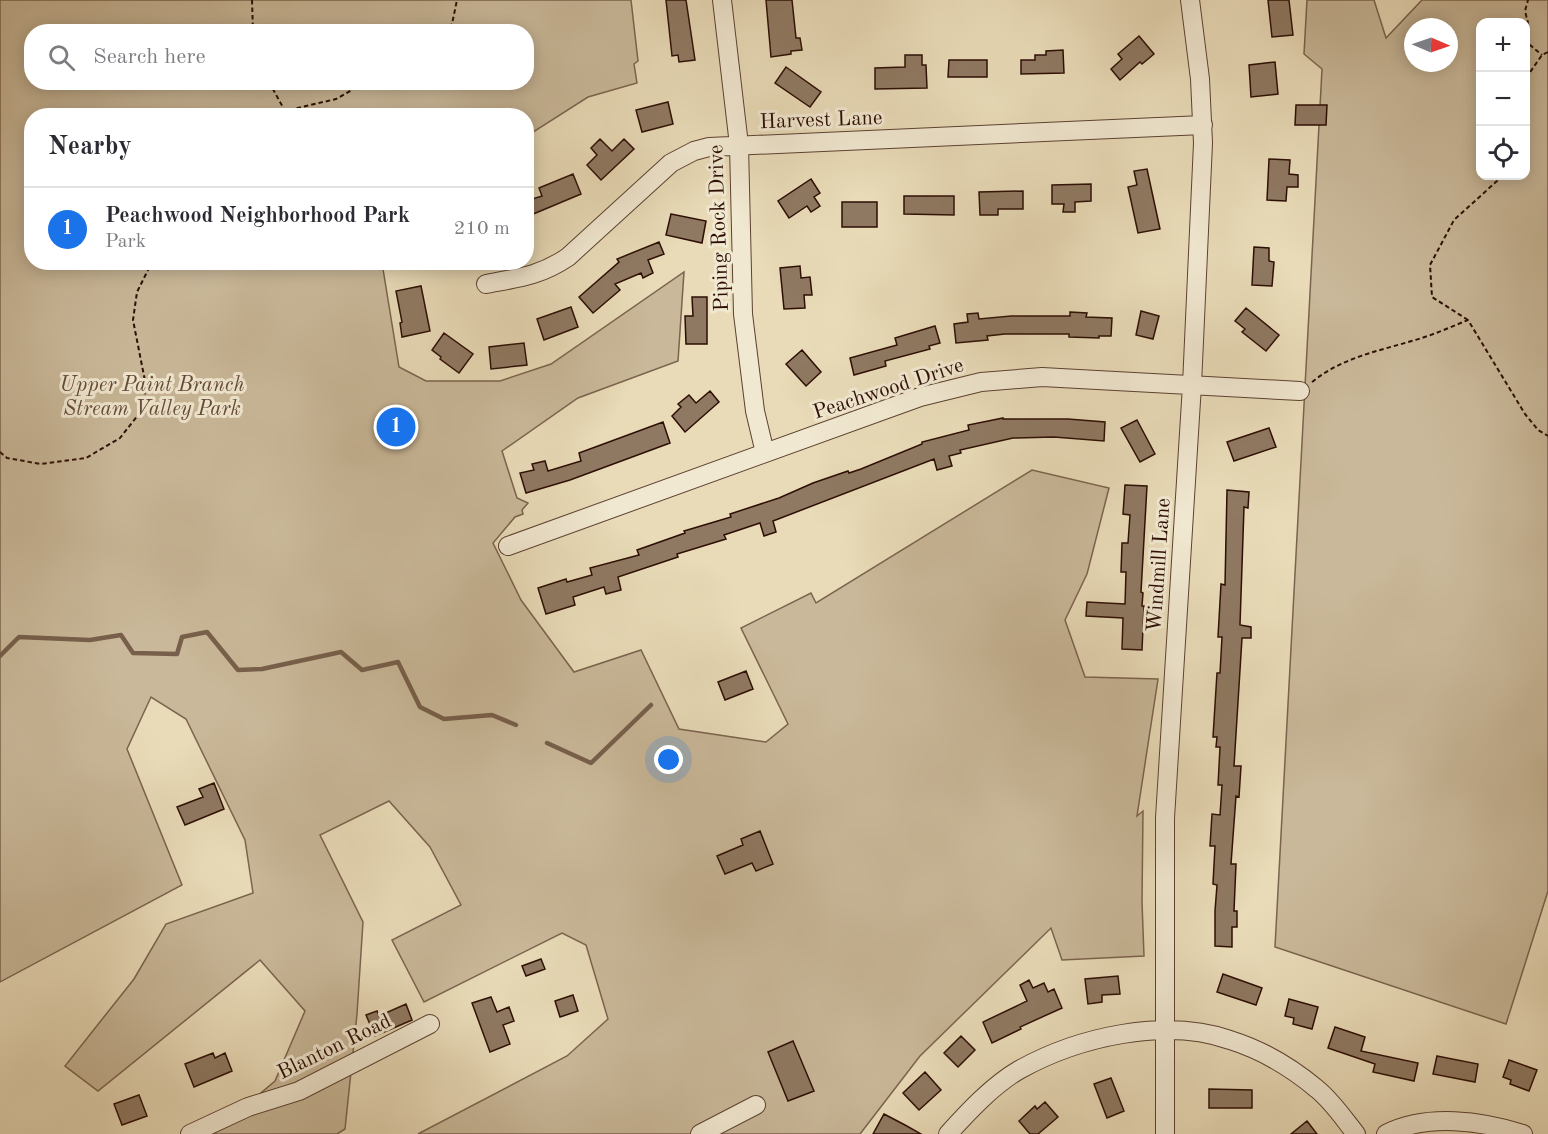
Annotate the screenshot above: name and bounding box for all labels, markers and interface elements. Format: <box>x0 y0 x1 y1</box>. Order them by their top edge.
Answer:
north arrow <box>1404 18 1458 72</box>
map controls <box>1476 18 1530 180</box>
button: + <box>1476 18 1530 72</box>
search box <box>24 24 534 90</box>
icon: search <box>45 41 78 74</box>
text: Search here <box>93 46 206 68</box>
button: − <box>1476 72 1530 126</box>
street label: Harvest Lane <box>759 108 883 133</box>
button: locate <box>1476 126 1530 180</box>
text: Nearby <box>48 134 132 160</box>
street label: Piping Rock Drive <box>706 144 733 312</box>
text: Peachwood Neighborhood Park <box>105 205 410 227</box>
text: 1 <box>62 219 73 239</box>
text: 210 m <box>454 219 510 239</box>
text: Park <box>105 232 146 252</box>
street label: Peachwood Drive <box>810 355 966 424</box>
park label: Upper Paint Branch Stream Valley Park <box>60 375 245 420</box>
pin: 1 <box>376 404 416 450</box>
street label: Windmill Lane <box>1144 497 1175 633</box>
your location <box>654 745 683 774</box>
street label: Blanton Road <box>274 1011 395 1084</box>

